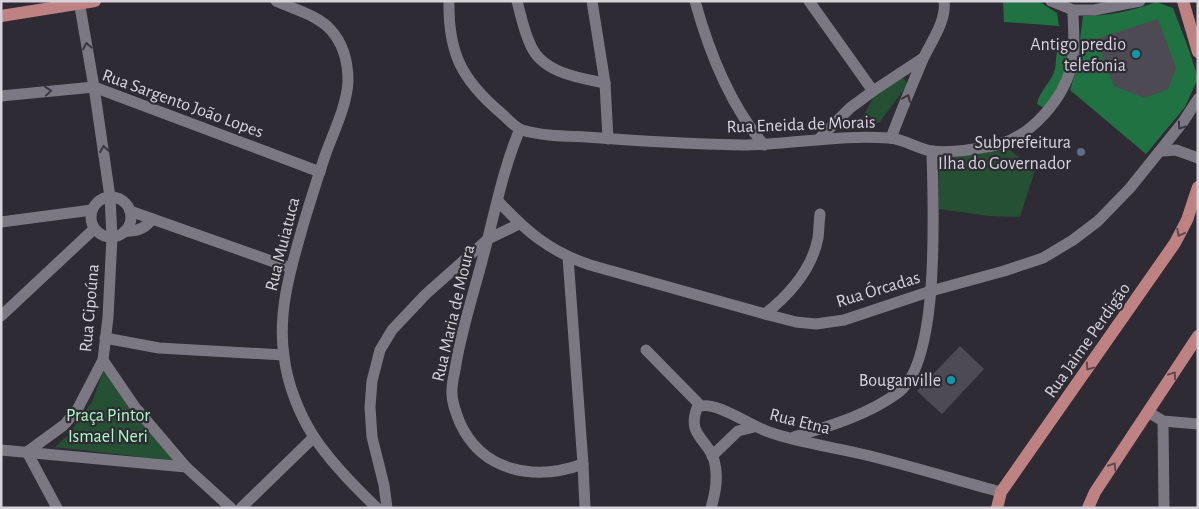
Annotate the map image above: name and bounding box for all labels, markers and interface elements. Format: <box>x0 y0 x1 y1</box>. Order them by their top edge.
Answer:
place label: Antigo predio telefonia <box>1030 36 1126 75</box>
one-way arrow <box>83 41 93 50</box>
marker: Antigo predio telefonia <box>1130 48 1142 60</box>
street label: Rua Sargento João Lopes <box>100 66 266 142</box>
one-way arrow <box>44 86 52 97</box>
one-way arrow <box>901 94 911 103</box>
street label: Rua Eneida de Morais <box>726 113 876 137</box>
one-way arrow <box>1177 120 1187 129</box>
place label: Subprefeitura Ilha do Governador <box>938 134 1071 173</box>
one-way arrow <box>99 144 109 153</box>
marker: Subprefeitura Ilha do Governador <box>1075 146 1087 158</box>
street label: Rua Muiatuca <box>263 196 303 293</box>
one-way arrow <box>1176 227 1186 236</box>
street label: Rua Maria de Moura <box>429 243 478 383</box>
street label: Rua Cipoúna <box>77 263 103 353</box>
street label: Rua Órcadas <box>833 266 922 311</box>
street label: Rua Jaime Perdigão <box>1042 280 1134 401</box>
one-way arrow <box>1086 361 1095 371</box>
one-way arrow <box>1167 371 1176 380</box>
place label: Bouganville <box>859 372 941 390</box>
marker: Bouganville <box>945 374 957 386</box>
street label: Rua Etna <box>768 406 832 438</box>
park label: Praça Pintor Ismael Neri <box>66 407 150 446</box>
one-way arrow <box>1106 462 1116 471</box>

